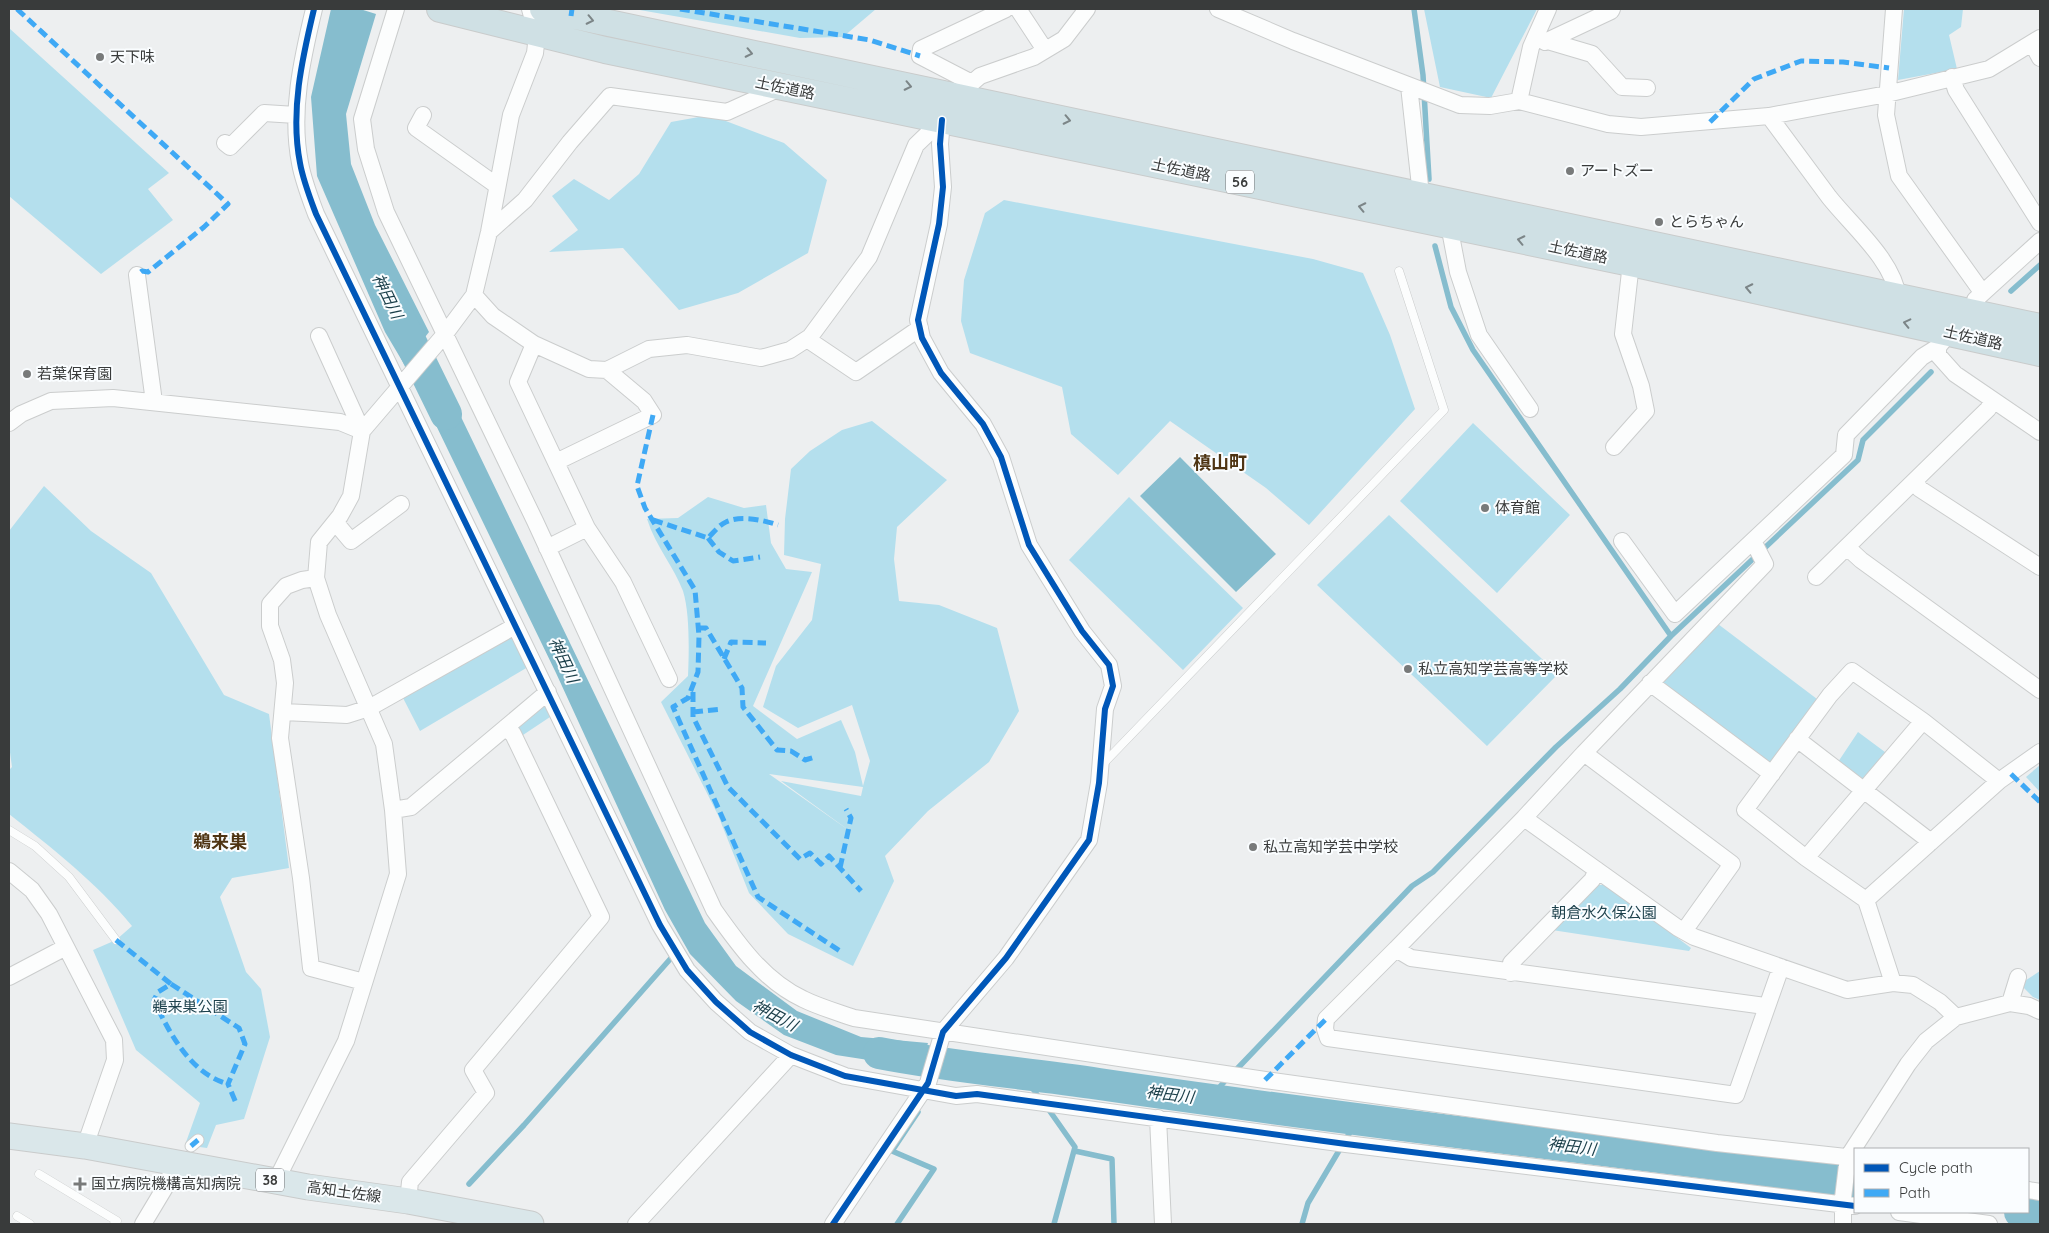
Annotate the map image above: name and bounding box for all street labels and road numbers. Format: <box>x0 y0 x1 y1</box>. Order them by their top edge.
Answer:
street label: 土佐道路 <box>754 72 816 103</box>
street label: 土佐道路 <box>1150 154 1212 185</box>
road number: 56 <box>1226 170 1254 193</box>
street label: 土佐道路 <box>1547 236 1609 267</box>
street label: 土佐道路 <box>1942 322 2004 354</box>
road number: 38 <box>256 1168 284 1192</box>
street label: 高知土佐線 <box>306 1177 383 1206</box>

